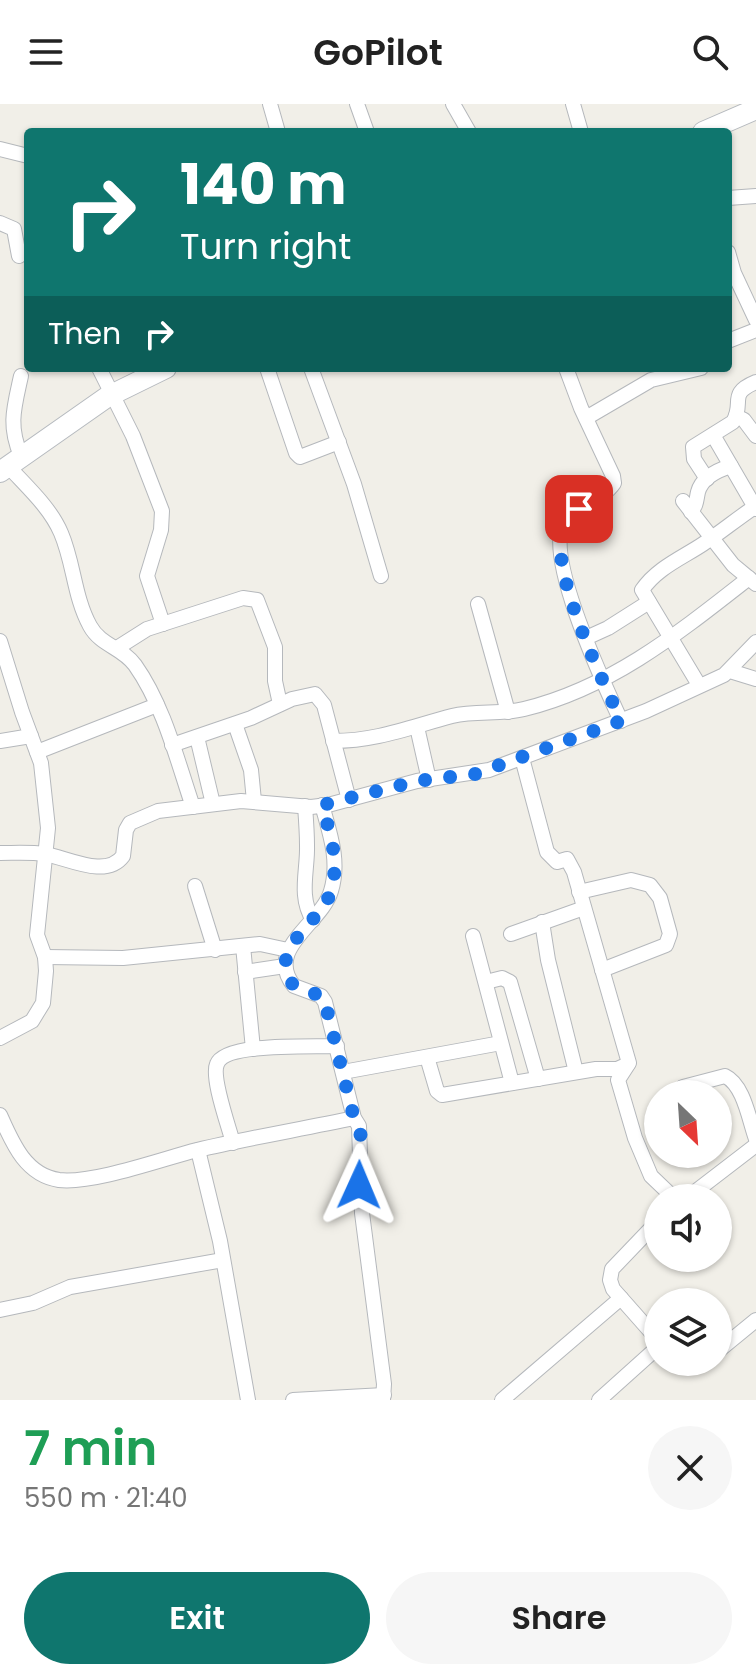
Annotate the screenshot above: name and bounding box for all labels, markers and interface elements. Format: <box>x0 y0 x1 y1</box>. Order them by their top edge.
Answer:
text: GoPilot <box>313 27 443 78</box>
icon: menu <box>24 30 68 74</box>
icon: search <box>688 30 732 74</box>
text: 140 m <box>180 145 347 224</box>
icon: right <box>48 160 152 264</box>
text: Turn right <box>180 221 351 272</box>
text: Then <box>48 312 121 355</box>
icon: right <box>137 312 181 356</box>
pin <box>545 475 613 543</box>
icon: arrive <box>557 487 601 531</box>
north arrow <box>644 1080 732 1168</box>
map controls <box>644 1080 732 1376</box>
position arrow <box>317 1143 401 1227</box>
button: sound <box>644 1184 732 1272</box>
button: layers <box>644 1288 732 1376</box>
text: 7 min <box>24 1415 157 1482</box>
button: close <box>648 1426 732 1510</box>
text: 550 m · 21:40 <box>24 1480 188 1516</box>
button: Exit <box>24 1572 370 1664</box>
button: Share <box>386 1572 732 1664</box>

